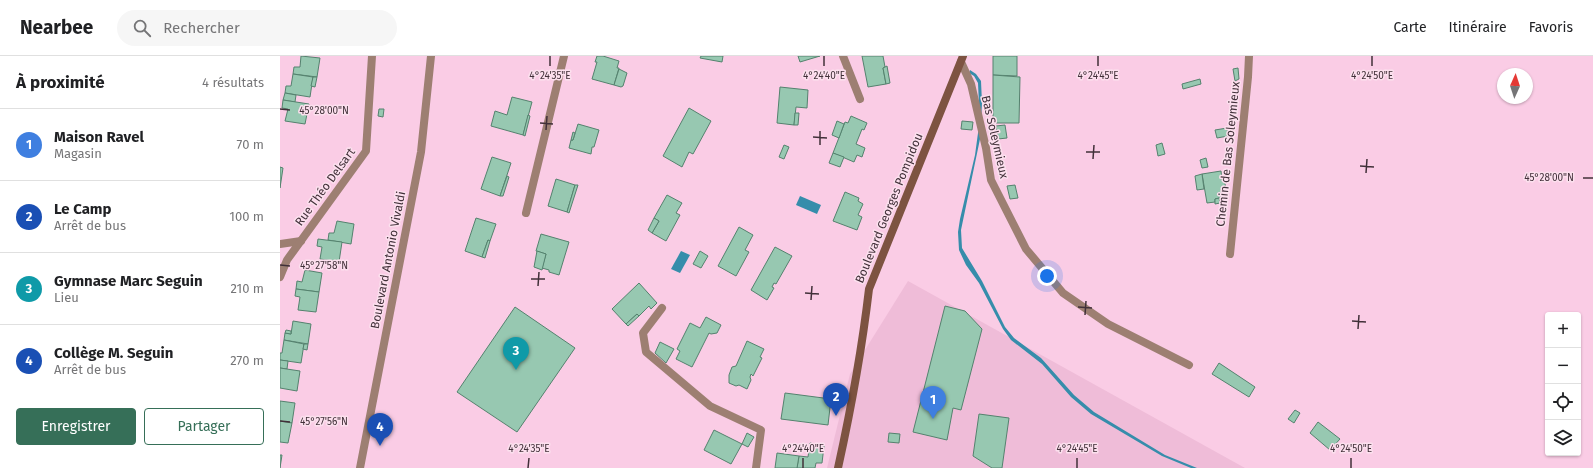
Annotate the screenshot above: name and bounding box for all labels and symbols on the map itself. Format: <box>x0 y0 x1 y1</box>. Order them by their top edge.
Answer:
north arrow <box>1497 68 1533 104</box>
text: 4°24'35"E <box>529 70 571 82</box>
text: 4°24'40"E <box>803 70 845 82</box>
text: 4°24'45"E <box>1077 70 1119 82</box>
text: 4°24'50"E <box>1351 70 1393 82</box>
street label: Chemin de Bas Soleymieux <box>1213 81 1243 227</box>
street label: Bas Soleymieux <box>979 94 1011 180</box>
text: 45°28'00"N <box>299 105 349 117</box>
street label: Boulevard Georges Pompidou <box>852 131 926 285</box>
street label: Rue Théo Delsart <box>292 145 358 229</box>
text: 45°28'00"N <box>1524 172 1574 184</box>
street label: Boulevard Antonio Vivaldi <box>368 190 408 330</box>
text: 45°27'58"N <box>300 260 348 272</box>
your location <box>1037 266 1057 286</box>
pin: 3 <box>503 337 529 370</box>
pin: 2 <box>823 383 849 416</box>
pin: 1 <box>920 386 946 419</box>
pin: 4 <box>367 413 393 446</box>
text: 45°27'56"N <box>300 416 348 428</box>
text: 4°24'35"E <box>508 443 550 455</box>
text: 4°24'40"E <box>782 443 824 455</box>
text: 4°24'45"E <box>1056 443 1098 455</box>
text: 4°24'50"E <box>1330 443 1372 455</box>

